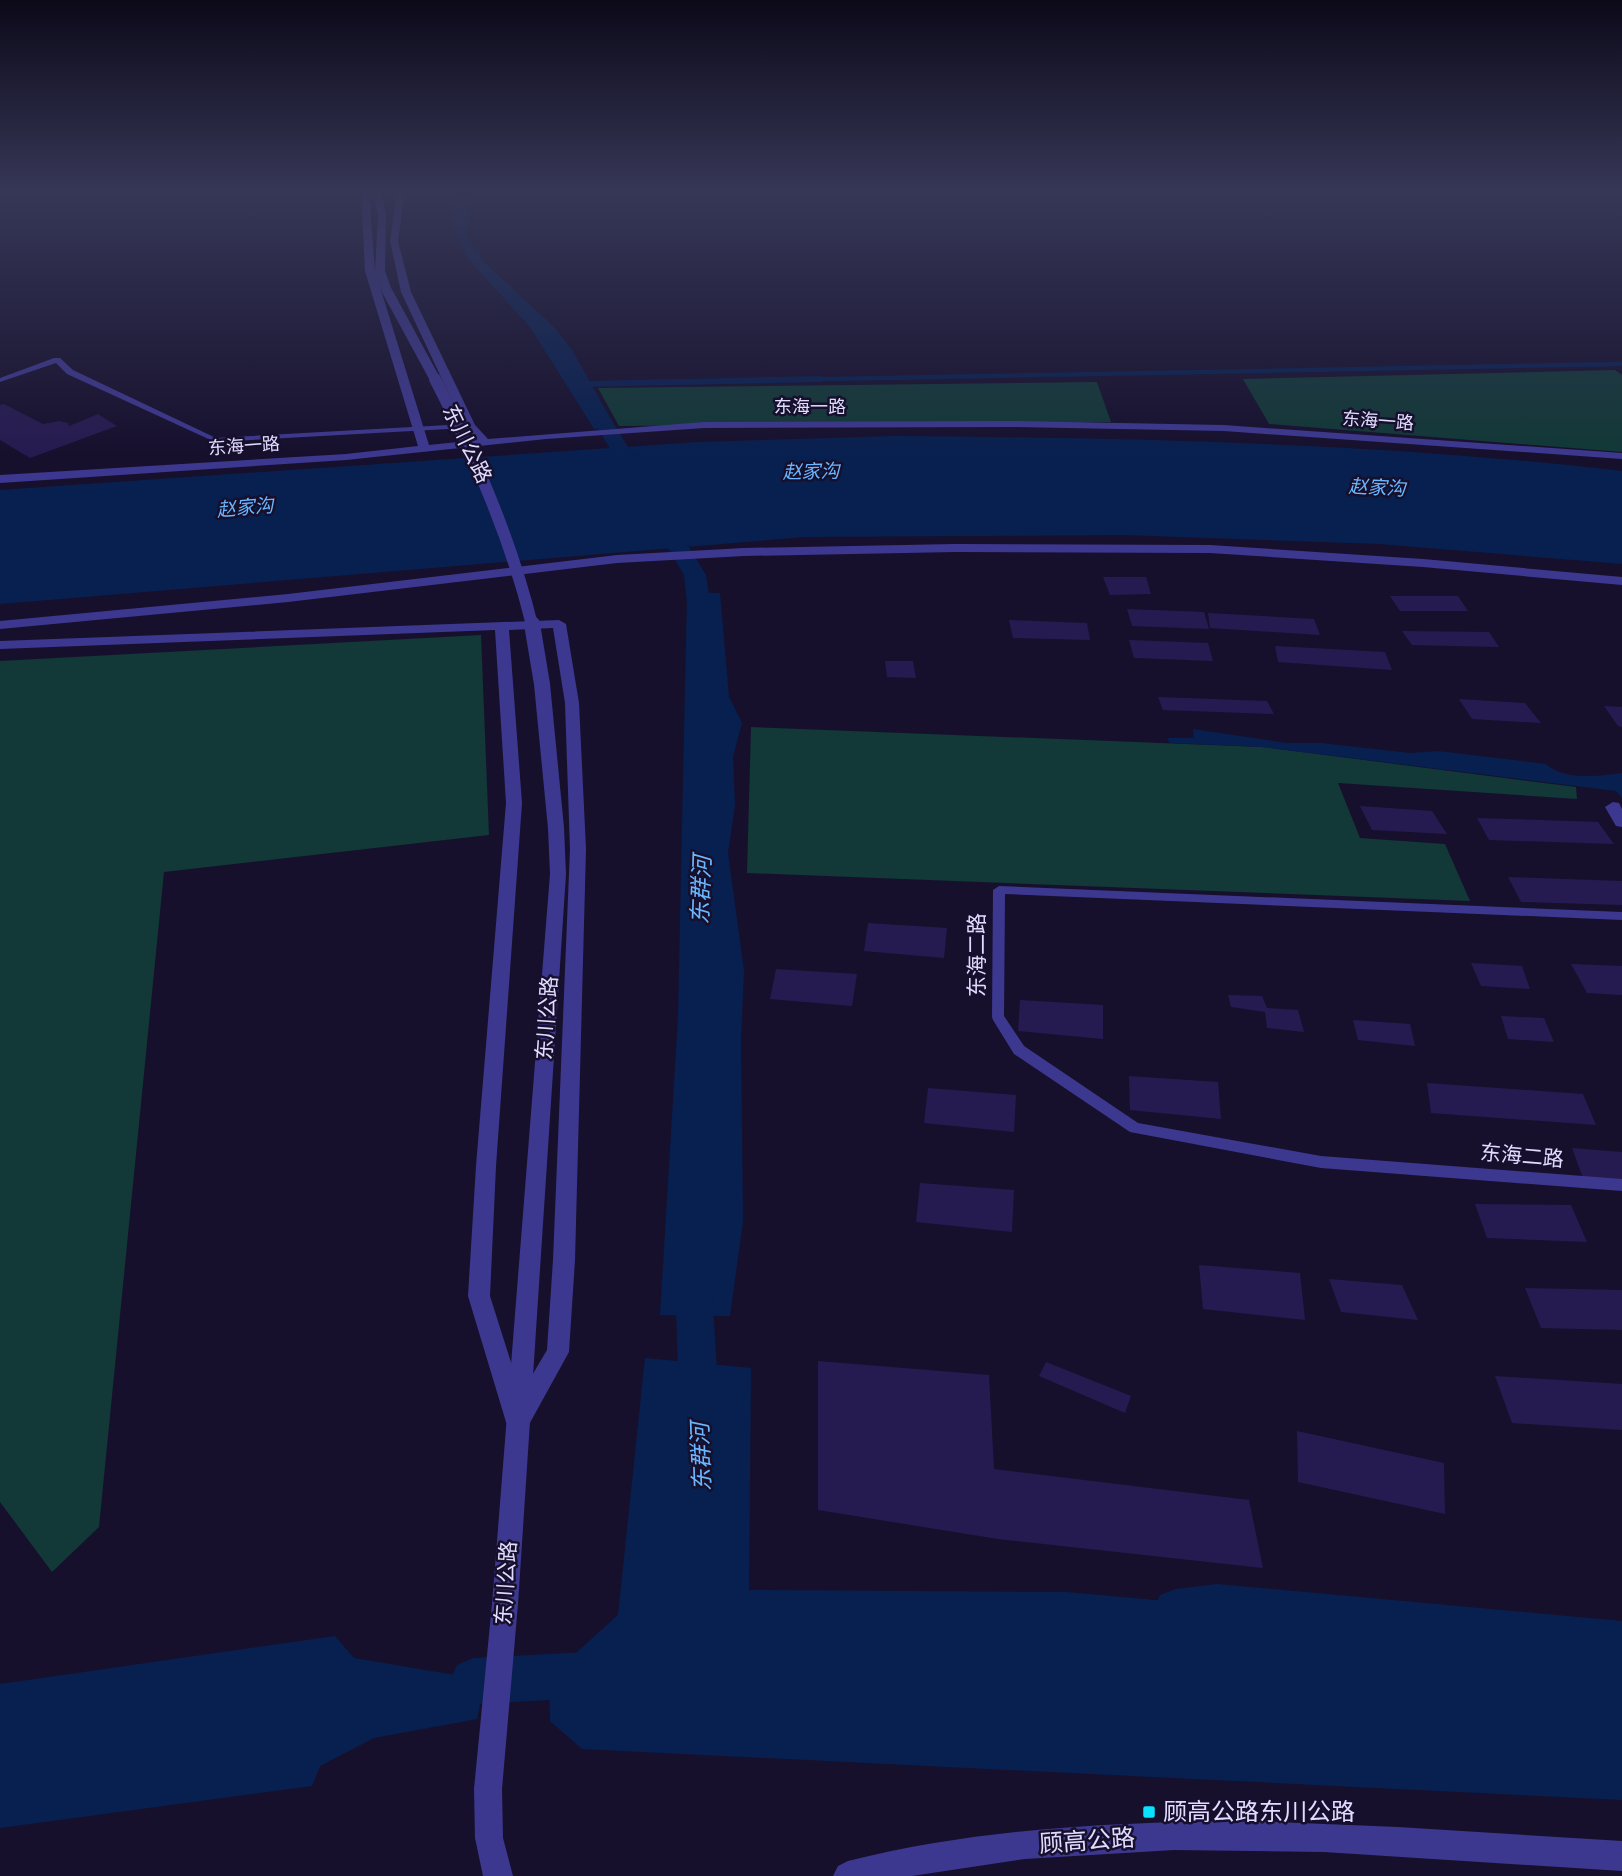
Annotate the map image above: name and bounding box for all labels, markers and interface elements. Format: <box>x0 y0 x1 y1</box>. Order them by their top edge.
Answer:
street label: 东海一路 <box>774 396 846 417</box>
street label: 东川公路 <box>438 401 497 487</box>
street label: 东海一路 <box>1341 408 1415 433</box>
street label: 东海一路 <box>207 433 281 458</box>
water label: 赵家沟 <box>782 459 842 483</box>
water label: 赵家沟 <box>1348 475 1408 501</box>
water label: 赵家沟 <box>216 493 276 521</box>
water label: 东群河 <box>686 851 716 925</box>
street label: 东海二路 <box>964 913 989 997</box>
street label: 东川公路 <box>531 975 562 1061</box>
street label: 东海二路 <box>1479 1139 1565 1172</box>
water label: 东群河 <box>686 1418 716 1492</box>
street label: 东川公路 <box>490 1540 521 1626</box>
place label: 顾高公路东川公路 <box>1163 1797 1355 1826</box>
marker: 顾高公路东川公路 <box>1141 1804 1157 1820</box>
street label: 顾高公路 <box>1038 1823 1136 1858</box>

